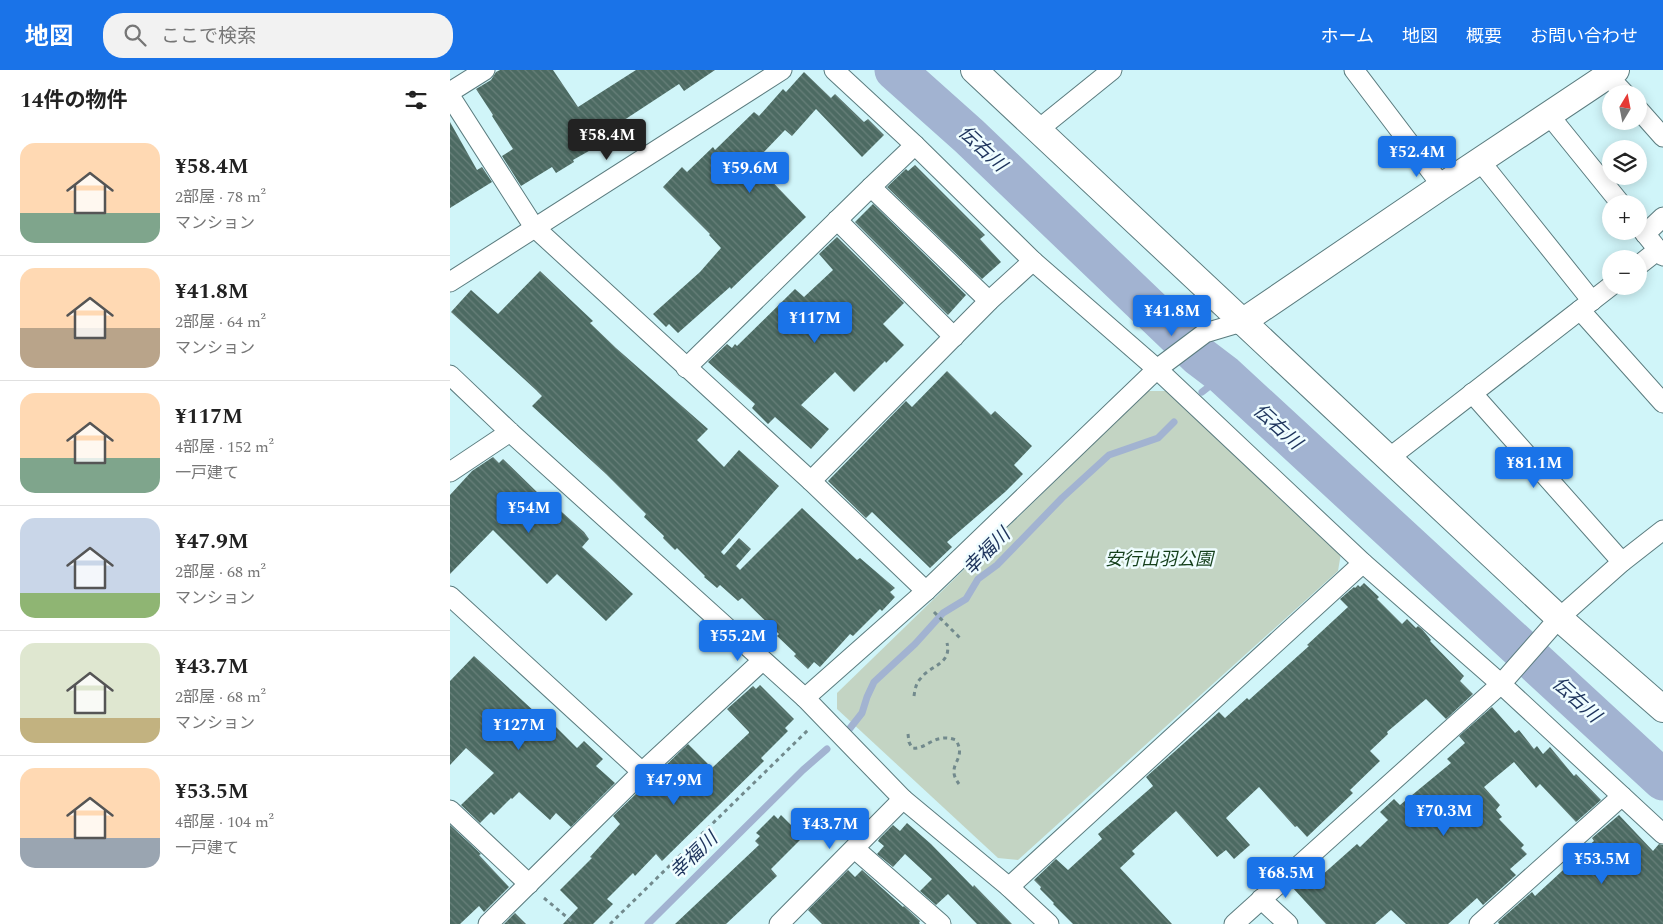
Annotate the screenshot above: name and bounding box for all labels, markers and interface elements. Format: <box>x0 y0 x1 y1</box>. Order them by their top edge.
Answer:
search box <box>103 13 453 58</box>
text: 地図 <box>25 19 73 55</box>
icon: search <box>121 21 149 49</box>
text: ここで検索 <box>161 22 256 51</box>
text: ホーム <box>1321 23 1374 50</box>
text: 地図 <box>1402 23 1438 50</box>
text: 概要 <box>1466 23 1502 50</box>
text: お問い合わせ <box>1530 23 1638 50</box>
text: 14件の物件 <box>20 85 128 117</box>
north arrow <box>1602 85 1648 130</box>
map controls <box>1602 85 1647 295</box>
icon: filters <box>402 86 430 114</box>
pin: ¥58.4M <box>566 118 648 161</box>
water label: 伝右川 <box>951 119 1014 180</box>
text: ¥58.4M <box>579 123 635 147</box>
pin: ¥52.4M <box>1376 136 1458 178</box>
text: ¥52.4M <box>1389 140 1445 164</box>
button: layers <box>1602 140 1647 185</box>
text: ¥58.4M <box>175 151 249 183</box>
pin: ¥59.6M <box>709 152 791 194</box>
text: ¥59.6M <box>722 156 778 180</box>
icon: home <box>60 163 120 223</box>
text: 2部屋 · 78 m² <box>175 185 266 209</box>
button: + <box>1602 195 1647 240</box>
text: マンション <box>175 211 255 235</box>
button: − <box>1602 250 1647 295</box>
text: ¥41.8M <box>175 276 249 308</box>
icon: home <box>60 288 120 348</box>
pin: ¥41.8M <box>1131 294 1213 337</box>
text: ¥41.8M <box>1144 299 1200 323</box>
pin: ¥117M <box>780 302 850 344</box>
text: ¥117M <box>789 306 841 330</box>
text: 2部屋 · 64 m² <box>175 310 266 334</box>
text: マンション <box>175 336 255 360</box>
water label: 伝右川 <box>1246 397 1309 458</box>
text: ¥117M <box>175 401 243 433</box>
icon: home <box>60 413 120 473</box>
text: 4部屋 · 152 m² <box>175 435 274 459</box>
pin: ¥81.1M <box>1493 446 1575 489</box>
text: ¥81.1M <box>1506 451 1562 475</box>
text: 一戸建て <box>175 461 239 485</box>
pin: ¥54M <box>499 492 559 534</box>
text: ¥54M <box>508 496 550 520</box>
water label: 幸福川 <box>957 520 1019 582</box>
text: ¥47.9M <box>175 526 249 558</box>
icon: home <box>60 538 120 598</box>
park label: 安行出羽公園 <box>1105 546 1216 573</box>
text: 2部屋 · 68 m² <box>175 560 266 584</box>
text: マンション <box>175 586 255 610</box>
pin: ¥55.2M <box>697 620 779 662</box>
text: ¥55.2M <box>710 624 766 648</box>
text: ¥43.7M <box>175 651 249 683</box>
icon: home <box>60 663 120 723</box>
water label: 伝右川 <box>1545 670 1608 731</box>
text: 2部屋 · 68 m² <box>175 685 266 709</box>
pin: ¥127M <box>484 708 554 751</box>
text: マンション <box>175 711 255 735</box>
text: ¥127M <box>493 713 545 737</box>
pin: ¥47.9M <box>633 764 715 806</box>
text: ¥47.9M <box>646 768 702 792</box>
text: ¥53.5M <box>175 776 249 808</box>
icon: home <box>60 788 120 848</box>
pin: ¥70.3M <box>1403 794 1485 837</box>
text: ¥70.3M <box>1416 799 1472 823</box>
pin: ¥43.7M <box>789 808 871 850</box>
text: 4部屋 · 104 m² <box>175 810 274 834</box>
text: ¥43.7M <box>802 812 858 836</box>
water label: 幸福川 <box>663 824 726 886</box>
text: 一戸建て <box>175 836 239 860</box>
pin: ¥53.5M <box>1561 842 1643 885</box>
text: ¥53.5M <box>1574 847 1630 871</box>
pin: ¥68.5M <box>1245 856 1327 899</box>
text: ¥68.5M <box>1258 861 1314 885</box>

